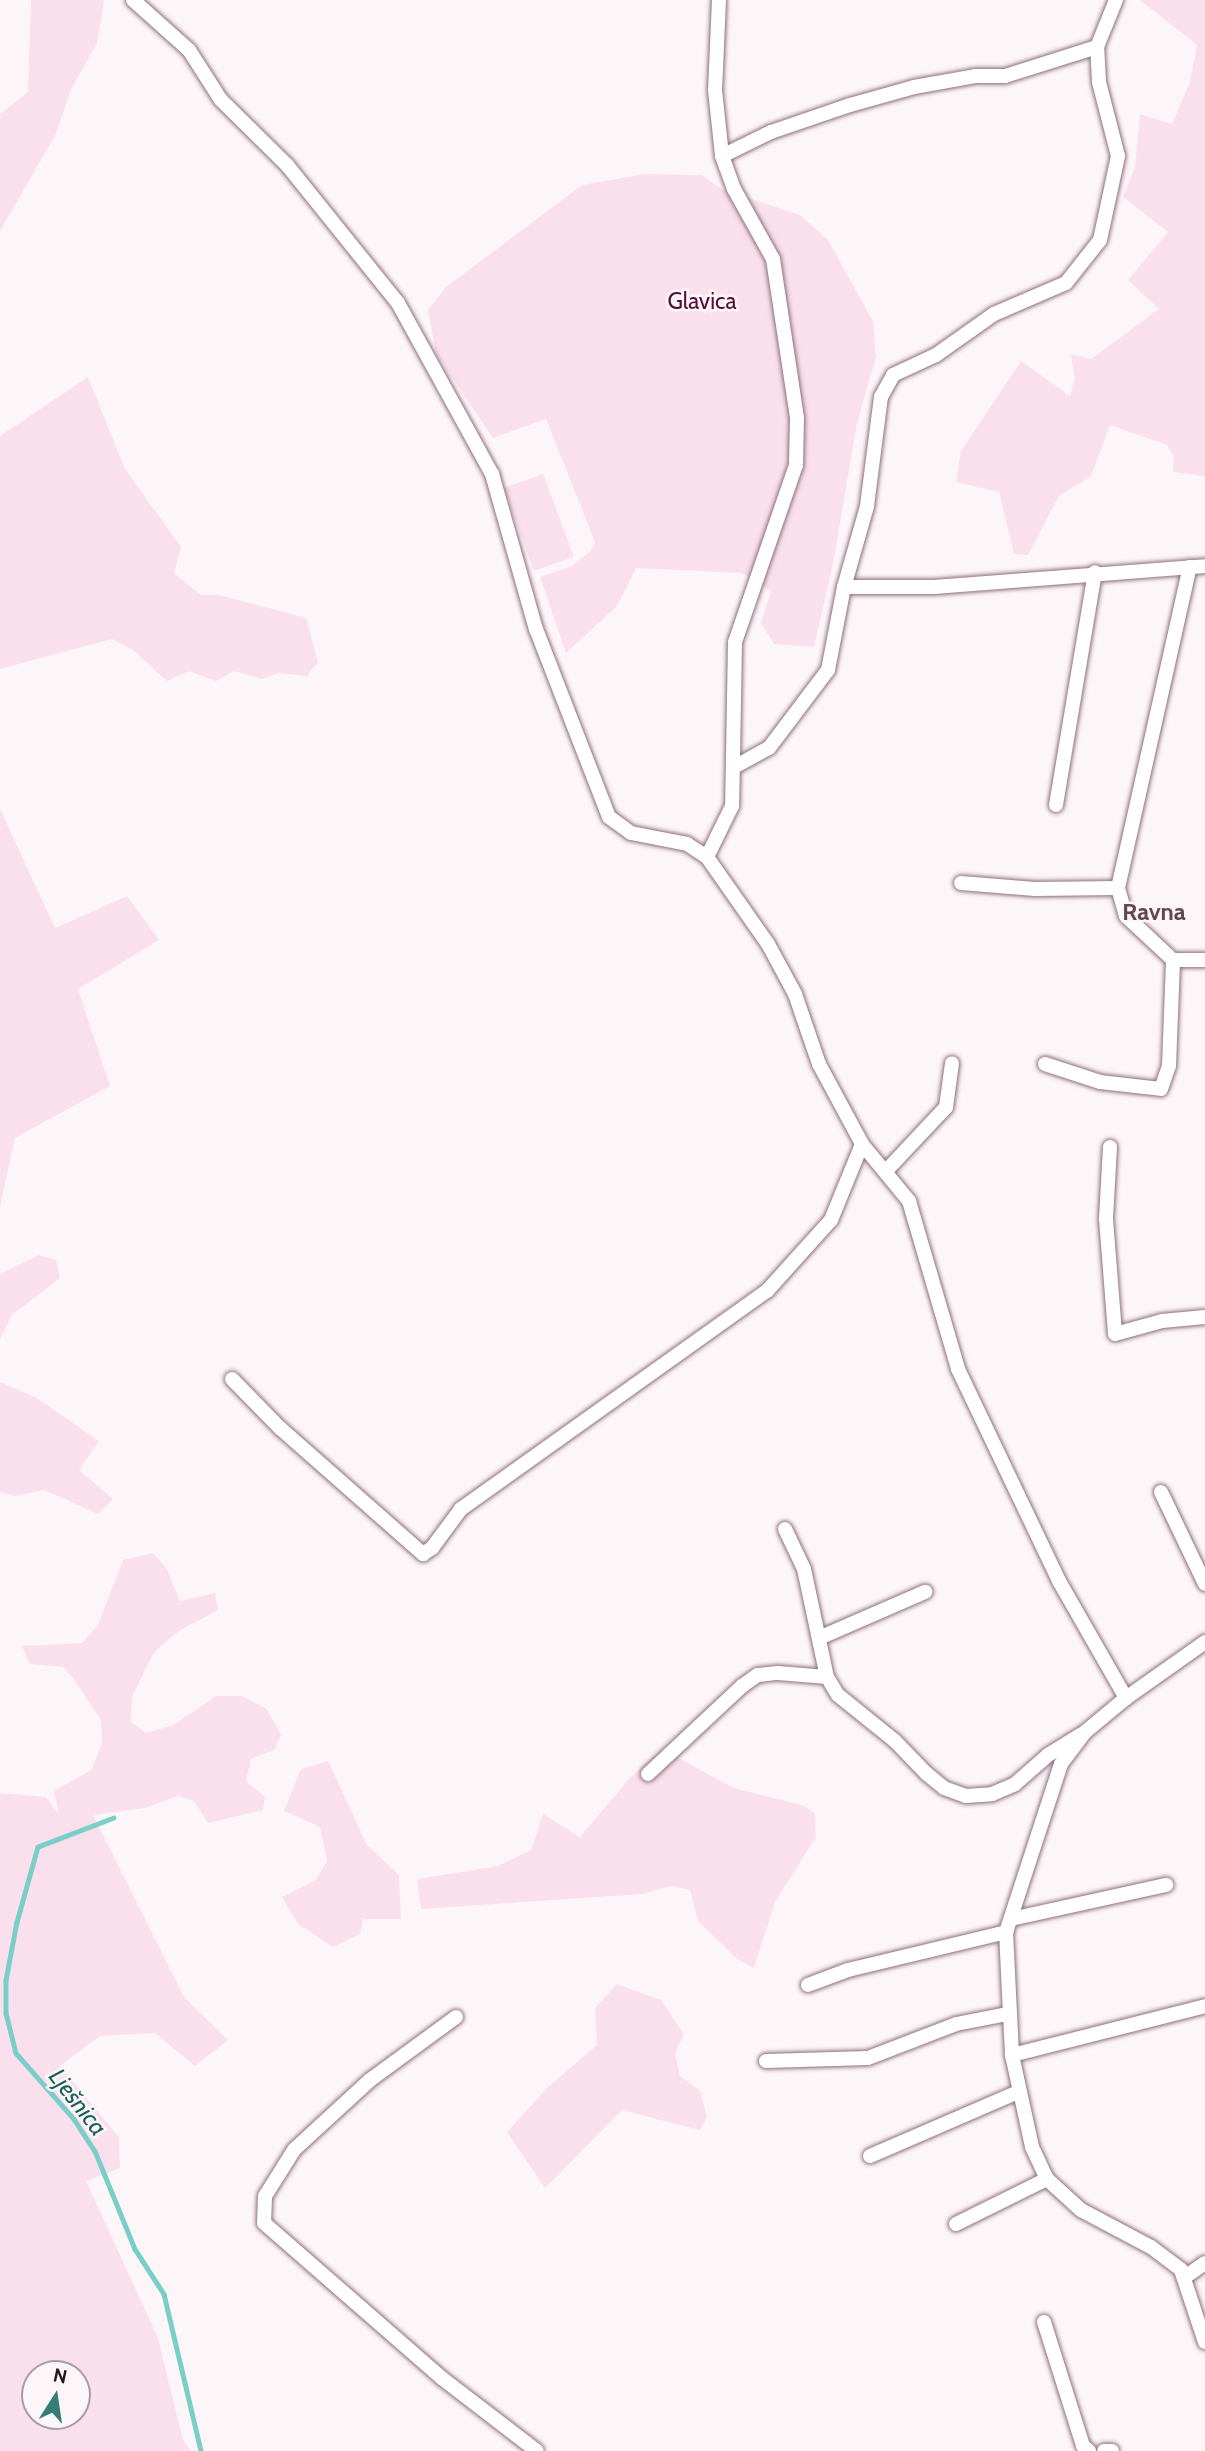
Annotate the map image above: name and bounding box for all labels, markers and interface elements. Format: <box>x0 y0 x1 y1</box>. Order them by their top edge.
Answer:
park label: Glavica <box>667 287 737 315</box>
district label: Ravna <box>1122 898 1186 926</box>
water label: Lješnica <box>43 2063 113 2141</box>
north arrow <box>21 2360 91 2430</box>
text: N <box>51 2363 69 2389</box>

